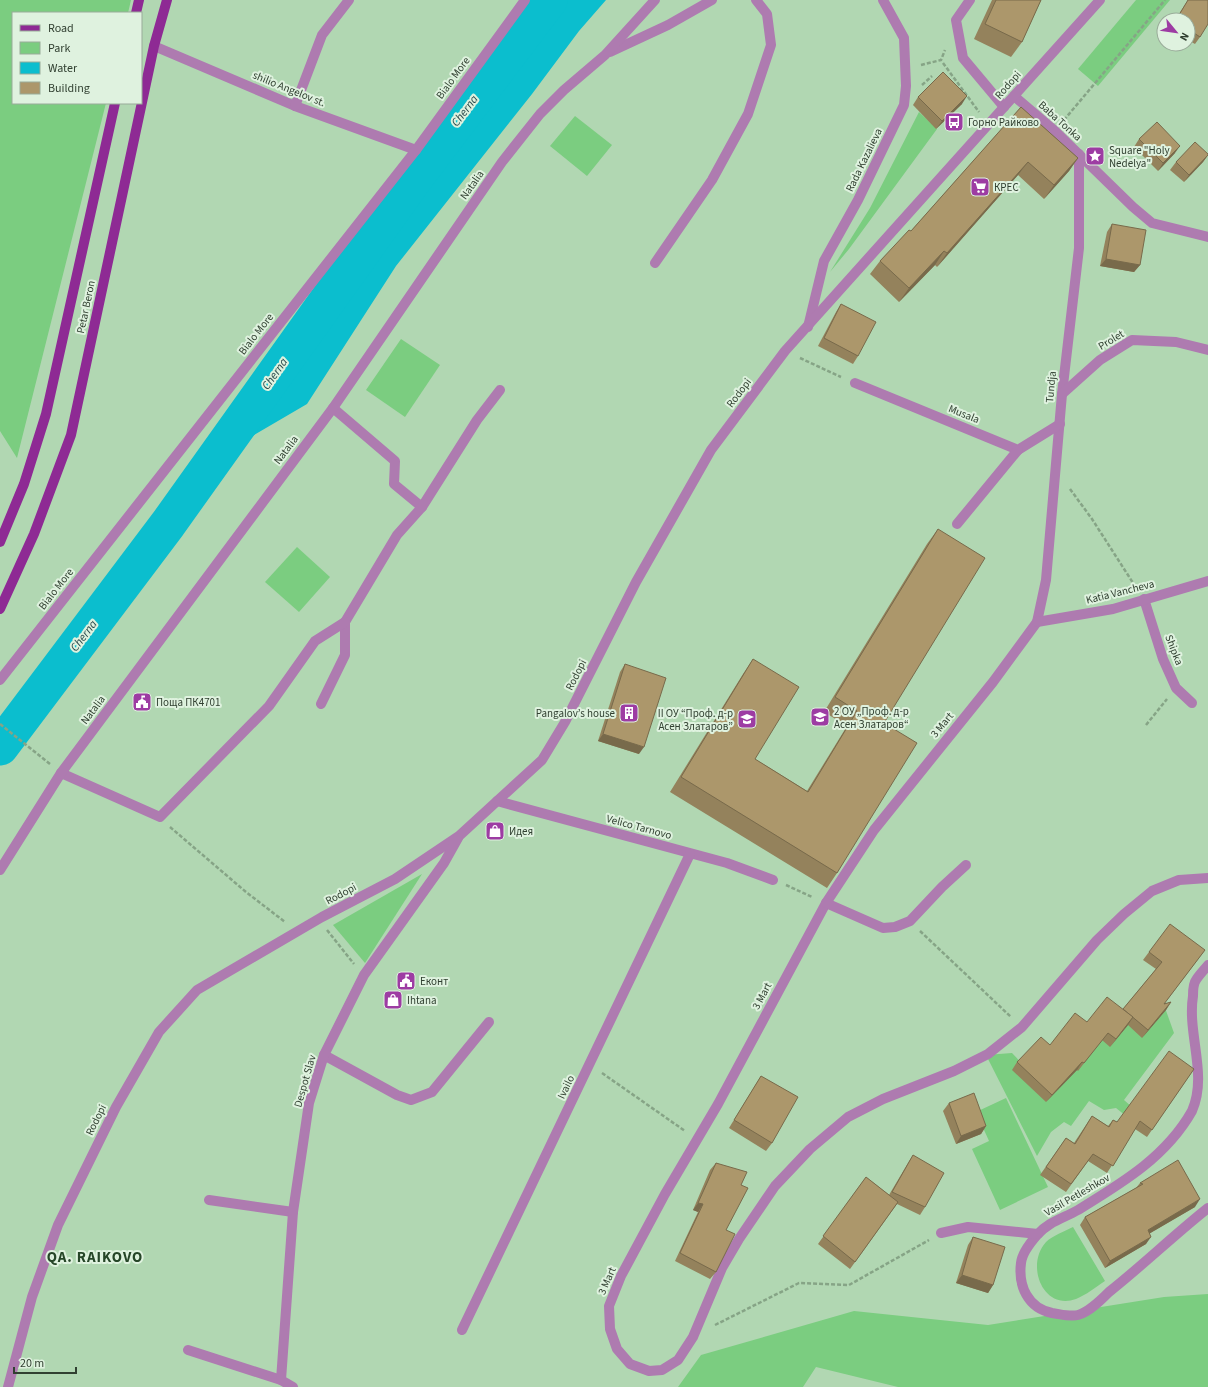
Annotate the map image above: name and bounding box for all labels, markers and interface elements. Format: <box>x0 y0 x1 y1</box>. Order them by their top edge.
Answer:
legend <box>12 12 142 104</box>
north arrow <box>1156 12 1196 52</box>
text: Road <box>48 20 74 37</box>
text: N <box>1176 30 1193 43</box>
text: Park <box>48 40 70 57</box>
street label: Bialo More <box>433 53 474 102</box>
text: Water <box>48 60 78 77</box>
street label: shilio Angelov st. <box>251 68 328 110</box>
street label: Rodopi <box>992 68 1024 102</box>
text: Building <box>48 80 90 97</box>
water label: Cherna <box>448 91 483 130</box>
street label: Baba Tonka <box>1035 97 1085 145</box>
bus stop icon: Горно Райково <box>943 111 965 133</box>
place label: Горно Райково <box>968 115 1039 130</box>
street label: Rada Kazalieva <box>842 126 886 194</box>
place label: Square "Holy Nedelya" <box>1109 143 1170 171</box>
place icon: Square "Holy Nedelya" <box>1084 145 1106 167</box>
street label: Natalia <box>457 167 487 203</box>
supermarket icon: КРЕС <box>969 176 991 198</box>
place label: КРЕС <box>994 180 1019 195</box>
street label: Petar Beron <box>73 279 99 335</box>
street label: Bialo More <box>235 310 277 358</box>
street label: Prolet <box>1095 326 1127 354</box>
water label: Cherna <box>258 354 292 393</box>
street label: Tundja <box>1042 371 1060 403</box>
street label: Rodopi <box>723 375 755 411</box>
street label: Musala <box>946 401 982 427</box>
street label: Natalia <box>270 432 302 468</box>
street label: Bialo More <box>35 565 77 613</box>
street label: Katia Vancheva <box>1084 576 1156 608</box>
water label: Cherna <box>67 616 102 655</box>
street label: Shipka <box>1161 633 1187 667</box>
street label: Rodopi <box>562 657 590 693</box>
public building icon: Поща ПК4701 <box>131 691 153 713</box>
street label: Natalia <box>77 692 109 728</box>
place label: Поща ПК4701 <box>156 695 221 710</box>
building icon: Pangalov’s house <box>618 702 640 724</box>
place label: 2 ОУ „Проф. д-р Асен Златаров“ <box>834 704 909 732</box>
place label: Pangalov’s house <box>536 706 616 721</box>
place label: II ОУ “Проф. д-р Асен Златаров” <box>658 706 733 734</box>
school or university icon: 2 ОУ „Проф. д-р Асен Златаров“ <box>809 706 831 728</box>
school or university icon: II ОУ “Проф. д-р Асен Златаров” <box>736 708 758 730</box>
street label: 3 Mart <box>927 709 957 741</box>
street label: Velico Tarnovo <box>605 811 673 843</box>
shop icon: Идея <box>484 820 506 842</box>
place label: Идея <box>509 824 533 839</box>
street label: Rodopi <box>323 880 359 908</box>
public building icon: Еконт <box>395 970 417 992</box>
place label: Еконт <box>420 974 448 989</box>
street label: 3 Mart <box>749 980 775 1012</box>
shop icon: Ihtana <box>382 989 404 1011</box>
place label: Ihtana <box>407 993 436 1008</box>
street label: Despot Slav <box>290 1053 320 1109</box>
street label: Ivailo <box>554 1073 578 1101</box>
street label: Rodopi <box>82 1102 110 1138</box>
street label: Vasil Petleshkov <box>1041 1170 1113 1220</box>
district label: QA. RAIKOVO <box>47 1247 143 1268</box>
street label: 3 Mart <box>594 1265 620 1297</box>
scale bar <box>14 1349 76 1375</box>
text: 20 m <box>20 1355 44 1372</box>

